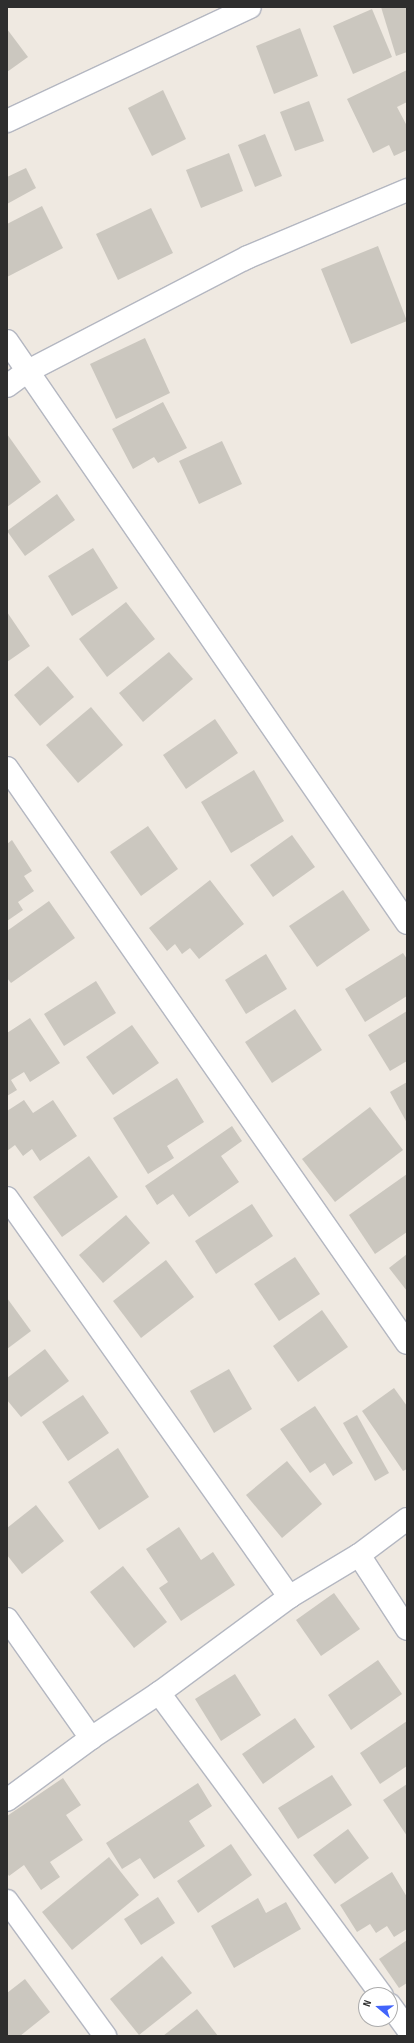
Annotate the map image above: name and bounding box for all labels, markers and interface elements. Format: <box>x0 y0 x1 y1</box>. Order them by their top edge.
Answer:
north arrow <box>358 1987 398 2027</box>
text: N <box>360 1998 374 2008</box>

